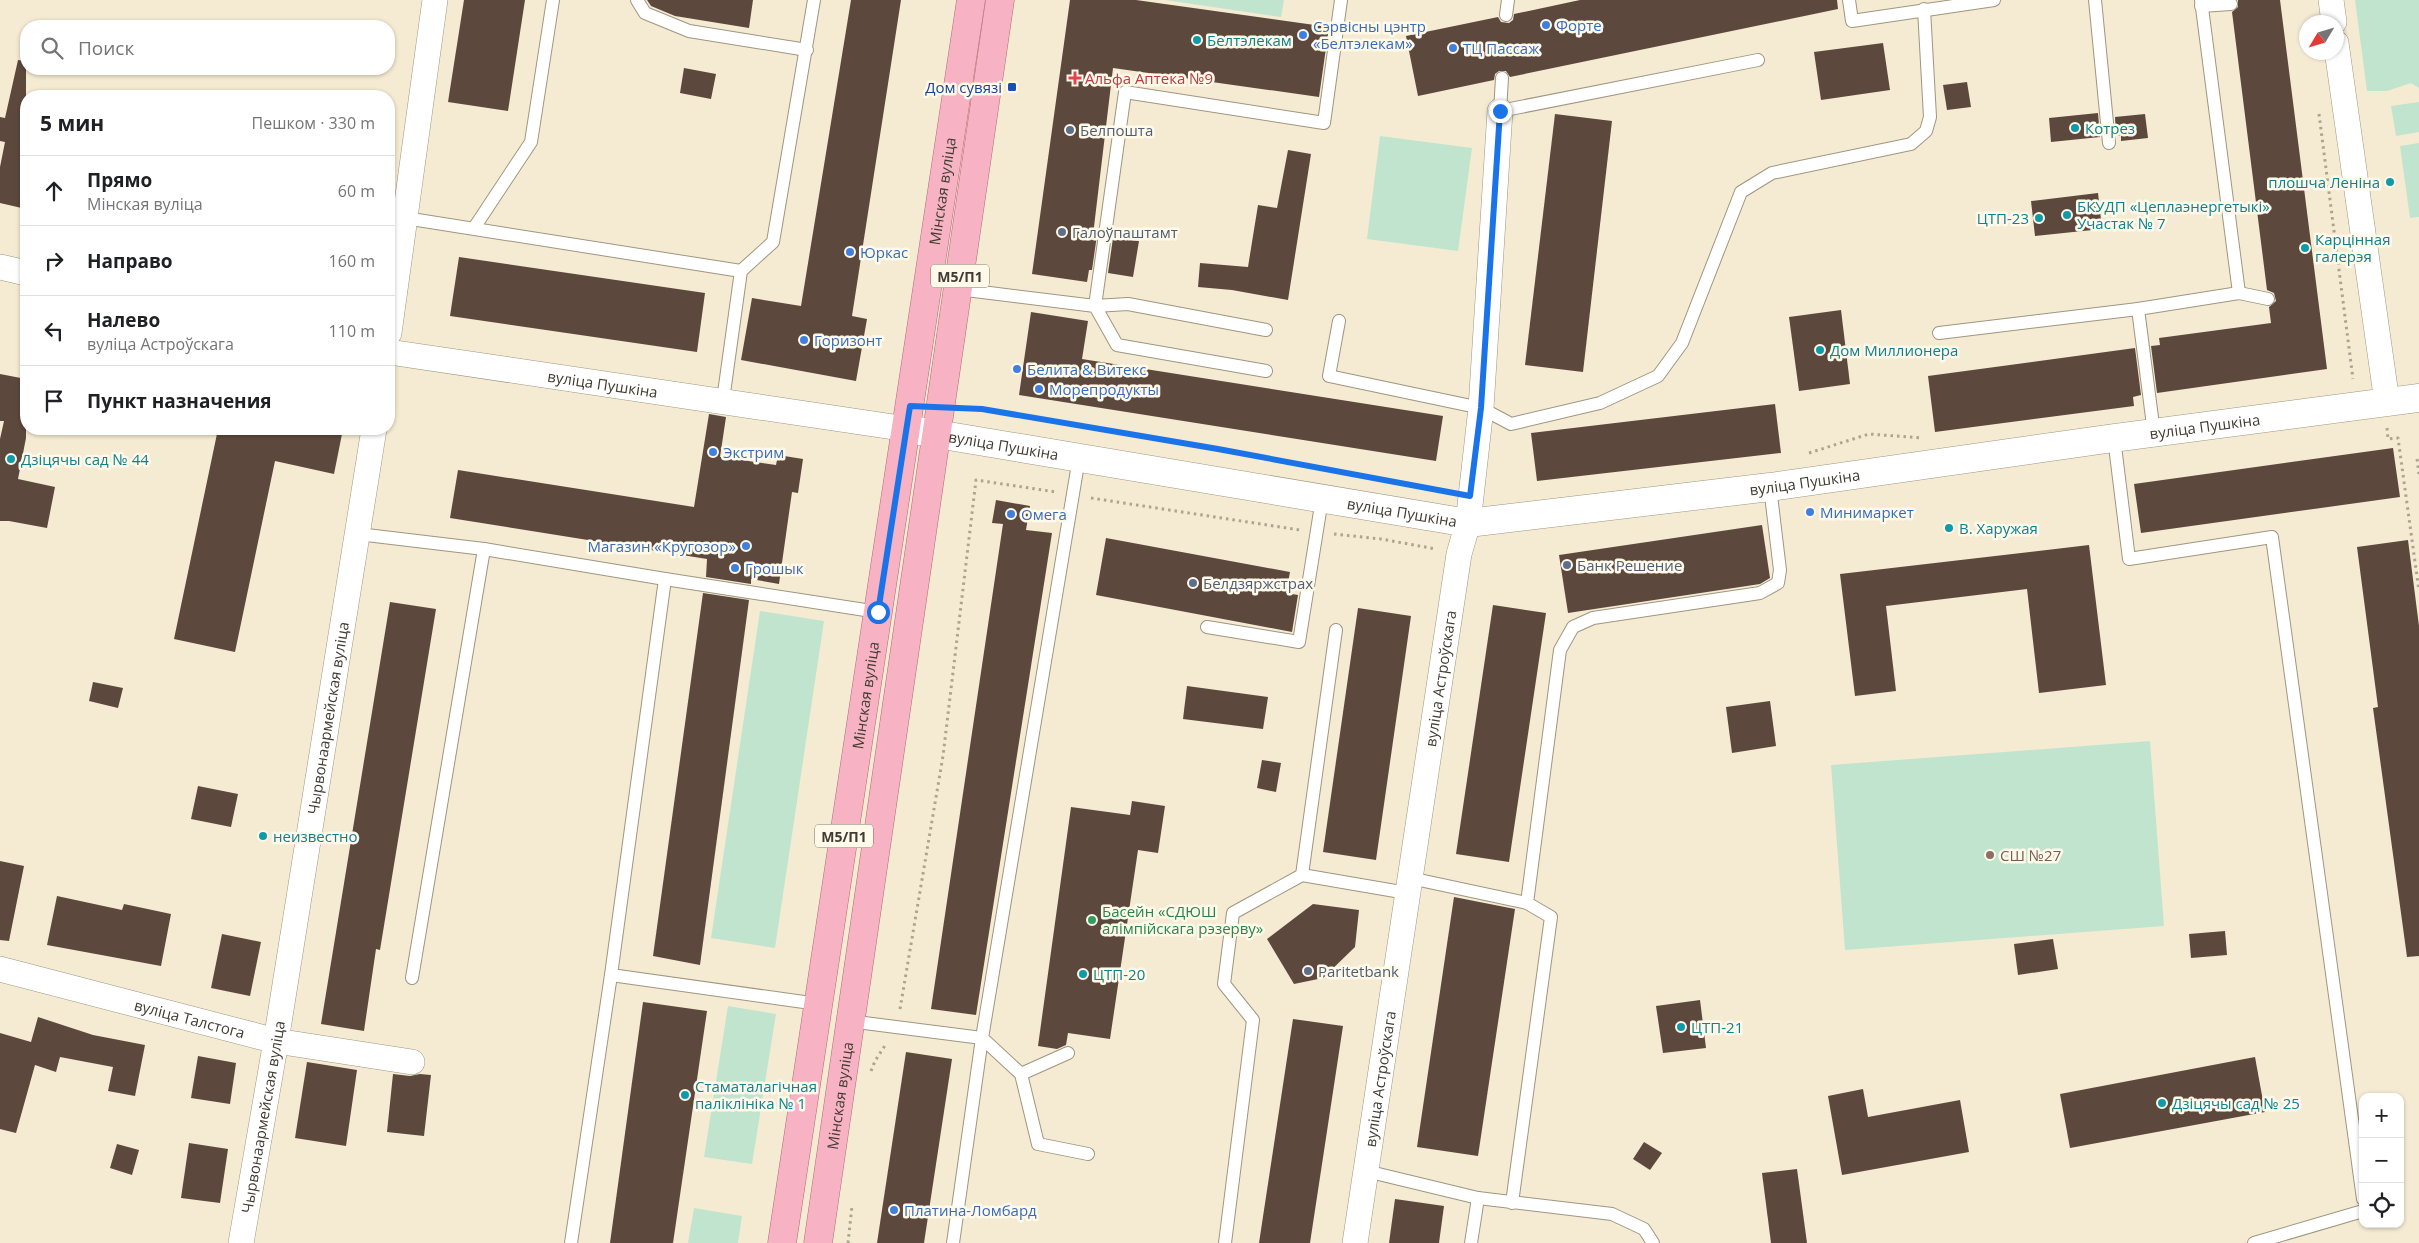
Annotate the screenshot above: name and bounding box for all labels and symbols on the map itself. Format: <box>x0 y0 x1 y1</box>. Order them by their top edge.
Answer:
place label: Форте <box>1556 15 1602 35</box>
north arrow <box>2299 15 2344 60</box>
place label: Сэрвісны цэнтр «Белтэлекам» <box>1313 16 1426 53</box>
marker: Форте <box>1540 19 1552 31</box>
marker: Сэрвісны цэнтр «Белтэлекам» <box>1297 29 1309 41</box>
place label: Белтэлекам <box>1207 30 1292 50</box>
marker: Белтэлекам <box>1191 34 1203 46</box>
place label: ТЦ Пассаж <box>1463 38 1539 58</box>
marker: ТЦ Пассаж <box>1447 42 1459 54</box>
place label: Альфа Аптека №9 <box>1085 68 1213 88</box>
marker: Альфа Аптека №9 <box>1069 72 1081 84</box>
place label: Дом сувязі <box>925 77 1002 97</box>
marker: Дом сувязі <box>1006 81 1018 93</box>
route end <box>1489 100 1512 123</box>
place label: Котрез <box>2085 118 2135 138</box>
place label: Белпошта <box>1080 120 1153 140</box>
marker: Котрез <box>2069 122 2081 134</box>
marker: Белпошта <box>1064 124 1076 136</box>
street label: Мінская вуліца <box>924 136 960 246</box>
place label: плошча Леніна <box>2268 172 2380 192</box>
marker: плошча Леніна <box>2384 176 2396 188</box>
place label: БКУДП «Цеплаэнергетыкі» Участак № 7 <box>2077 196 2270 233</box>
place label: ЦТП-23 <box>1977 208 2029 228</box>
marker: БКУДП «Цеплаэнергетыкі» Участак № 7 <box>2061 209 2073 221</box>
marker: ЦТП-23 <box>2033 212 2045 224</box>
place label: Галоўпаштамт <box>1072 222 1178 242</box>
marker: Галоўпаштамт <box>1056 226 1068 238</box>
place label: Карцінная галерэя <box>2315 229 2390 266</box>
place label: Юркас <box>860 242 908 262</box>
marker: Карцінная галерэя <box>2299 242 2311 254</box>
marker: Юркас <box>844 246 856 258</box>
road number: М5/П1 <box>931 264 989 288</box>
place label: Горизонт <box>814 330 882 350</box>
marker: Горизонт <box>798 334 810 346</box>
place label: Дом Миллионера <box>1830 340 1958 360</box>
marker: Дом Миллионера <box>1814 344 1826 356</box>
place label: Белита & Витекс <box>1027 359 1146 379</box>
marker: Белита & Витекс <box>1011 363 1023 375</box>
street label: вуліца Пушкіна <box>546 366 659 402</box>
place label: Морепродукты <box>1049 379 1159 399</box>
marker: Морепродукты <box>1033 383 1045 395</box>
street label: вуліца Пушкіна <box>2148 409 2261 443</box>
street label: вуліца Пушкіна <box>947 426 1060 464</box>
place label: Экстрим <box>723 442 784 462</box>
marker: Экстрим <box>707 446 719 458</box>
place label: Дзіцячы сад № 44 <box>21 449 149 469</box>
marker: Дзіцячы сад № 44 <box>5 453 17 465</box>
street label: вуліца Пушкіна <box>1748 464 1861 499</box>
street label: вуліца Пушкіна <box>1346 493 1459 531</box>
place label: Минимаркет <box>1820 502 1914 522</box>
place label: Омега <box>1021 504 1067 524</box>
marker: Минимаркет <box>1804 506 1816 518</box>
marker: Омега <box>1005 508 1017 520</box>
place label: В. Харужая <box>1959 518 2038 538</box>
marker: В. Харужая <box>1943 522 1955 534</box>
place label: Магазин «Кругозор» <box>588 536 736 556</box>
marker: Магазин «Кругозор» <box>740 540 752 552</box>
place label: Банк Решение <box>1577 555 1682 575</box>
place label: Грошык <box>745 558 804 578</box>
marker: Банк Решение <box>1561 559 1573 571</box>
marker: Грошык <box>729 562 741 574</box>
place label: Белдзяржстрах <box>1203 573 1313 593</box>
marker: Белдзяржстрах <box>1187 577 1199 589</box>
route start <box>867 601 890 624</box>
street label: вуліца Астроўскага <box>1420 609 1460 748</box>
street label: Чырвонаармейская вуліца <box>302 620 353 816</box>
street label: Мінская вуліца <box>847 640 883 750</box>
road number: М5/П1 <box>815 824 873 848</box>
place label: неизвестно <box>273 826 358 846</box>
marker: неизвестно <box>257 830 269 842</box>
place label: СШ №27 <box>2000 845 2061 865</box>
marker: СШ №27 <box>1984 849 1996 861</box>
place label: Басейн «СДЮШ алімпійскага рэзерву» <box>1102 901 1263 938</box>
marker: Басейн «СДЮШ алімпійскага рэзерву» <box>1086 914 1098 926</box>
place label: Paritetbank <box>1318 961 1399 981</box>
place label: ЦТП-20 <box>1093 964 1145 984</box>
marker: Paritetbank <box>1302 965 1314 977</box>
marker: ЦТП-20 <box>1077 968 1089 980</box>
street label: вуліца Талстога <box>132 994 247 1042</box>
street label: вуліца Астроўскага <box>1360 1009 1400 1148</box>
place label: ЦТП-21 <box>1691 1017 1743 1037</box>
street label: Чырвонаармейская вуліца <box>236 1019 289 1215</box>
marker: ЦТП-21 <box>1675 1021 1687 1033</box>
street label: Мінская вуліца <box>822 1040 857 1151</box>
place label: Стаматалагічная паліклініка № 1 <box>695 1076 817 1113</box>
marker: Стаматалагічная паліклініка № 1 <box>679 1089 691 1101</box>
place label: Дзіцячы сад № 25 <box>2172 1093 2300 1113</box>
marker: Дзіцячы сад № 25 <box>2156 1097 2168 1109</box>
place label: Платина-Ломбард <box>904 1200 1037 1220</box>
marker: Платина-Ломбард <box>888 1204 900 1216</box>

